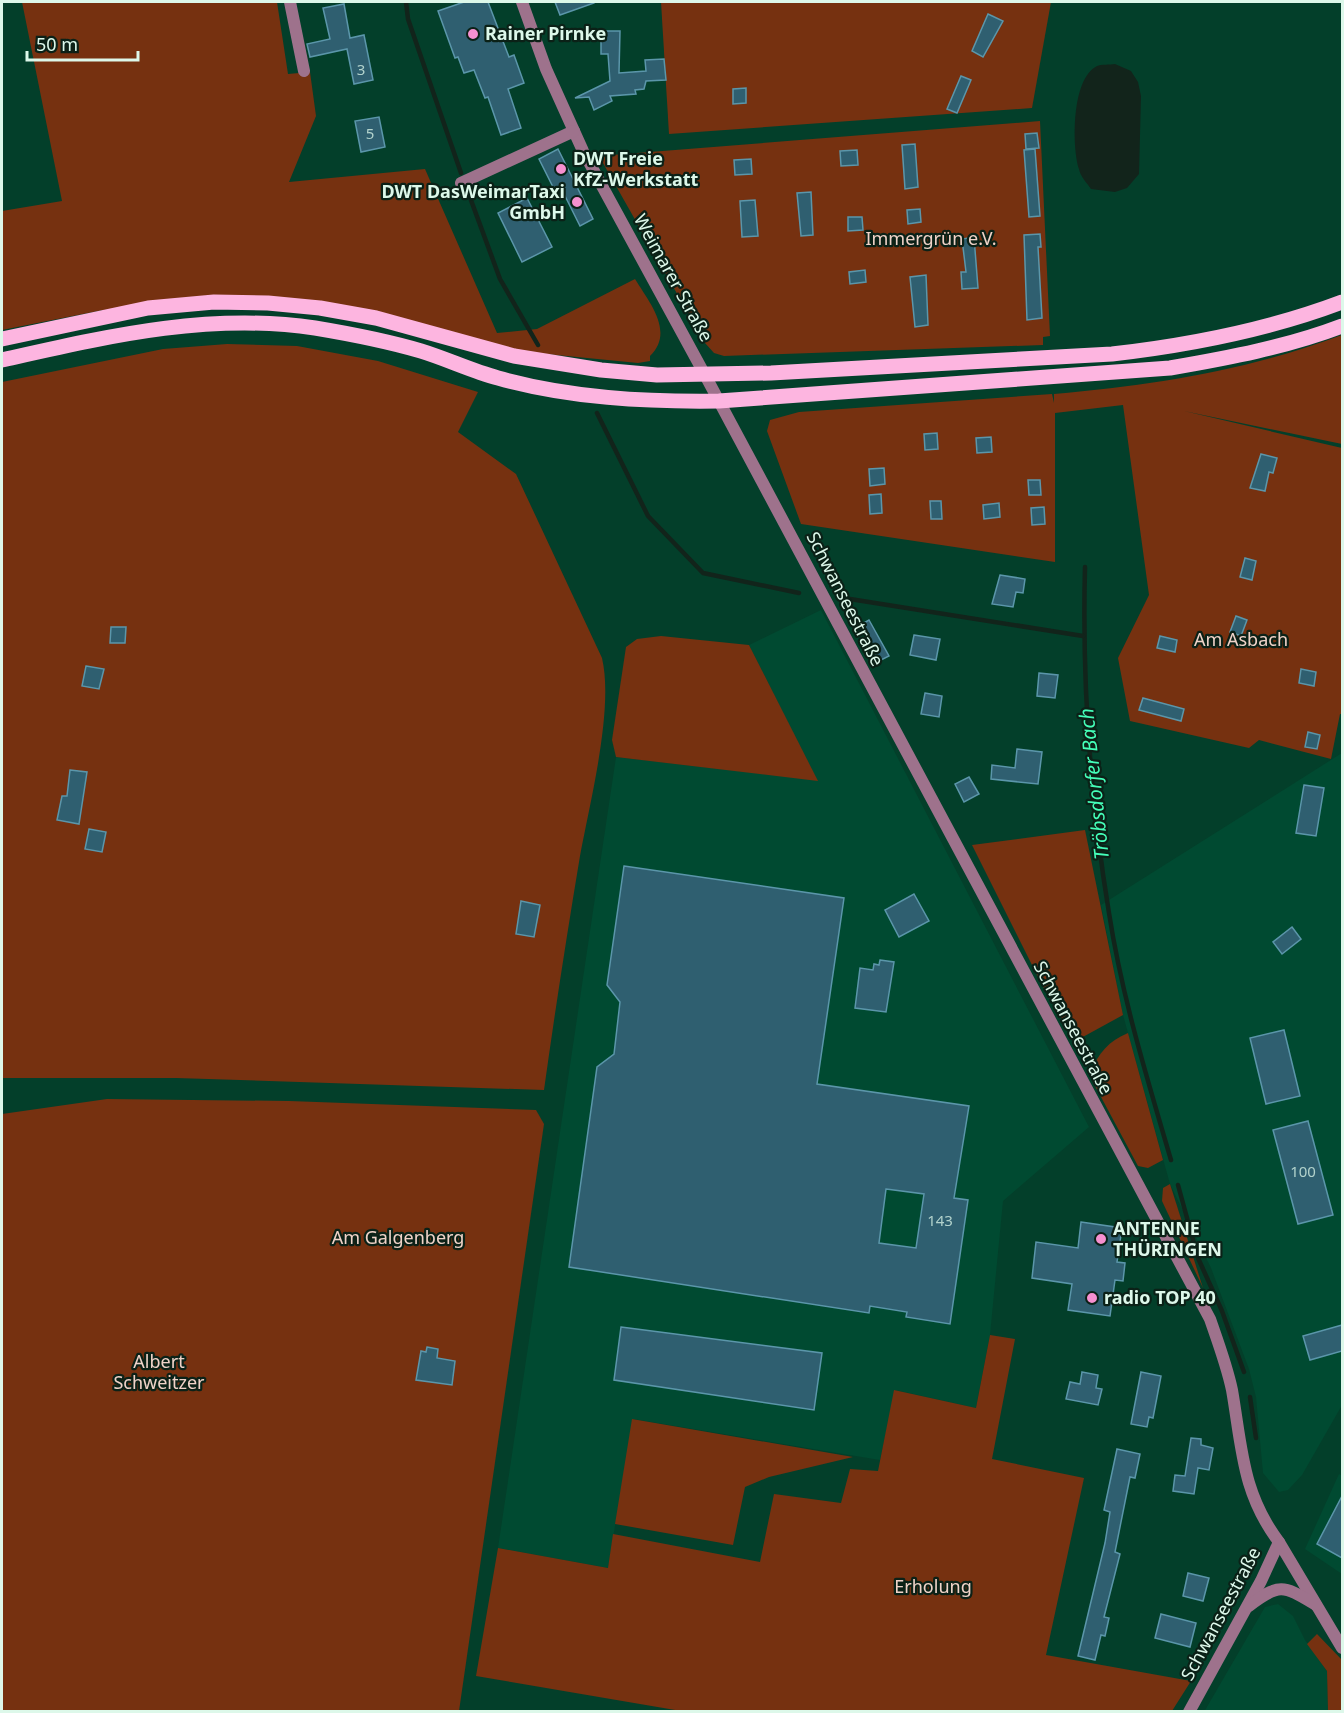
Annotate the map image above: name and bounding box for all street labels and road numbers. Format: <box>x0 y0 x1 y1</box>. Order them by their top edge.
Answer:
street label: Weimarer Straße <box>629 209 719 346</box>
street label: Schwanseestraße <box>802 527 890 670</box>
street label: Schwanseestraße <box>1029 957 1119 1098</box>
street label: Schwanseestraße <box>1175 1543 1265 1684</box>

